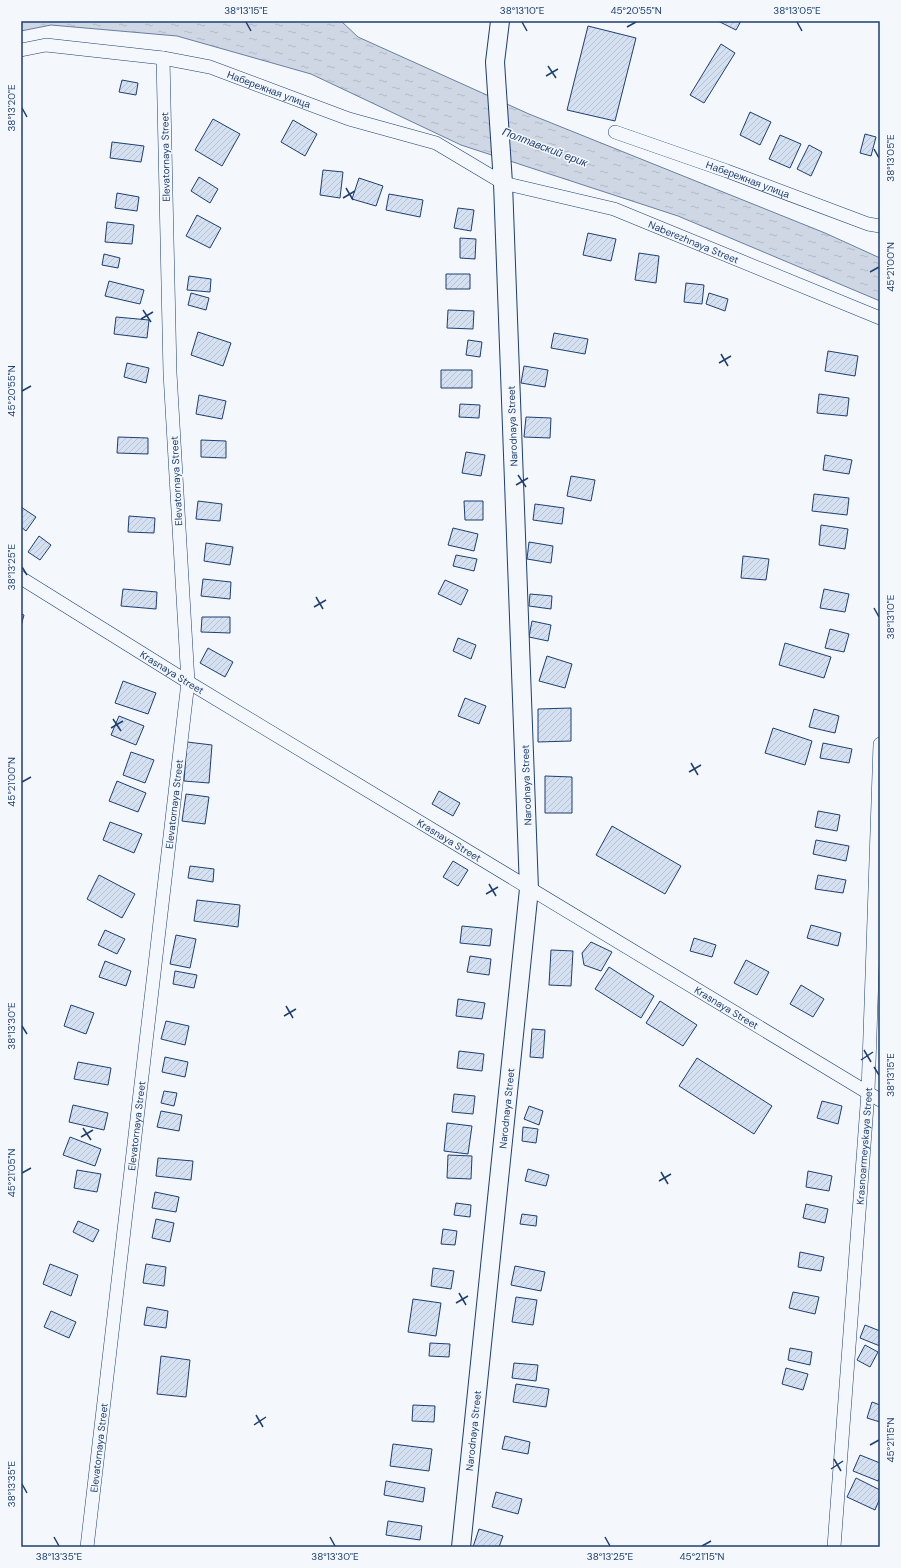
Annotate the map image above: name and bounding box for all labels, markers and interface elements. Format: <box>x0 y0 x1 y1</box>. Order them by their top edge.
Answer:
text: 38°13'15"E <box>224 4 268 17</box>
text: 38°13'10"E <box>500 4 545 17</box>
text: 45°20'55"N <box>610 4 662 17</box>
text: 38°13'05"E <box>773 4 821 17</box>
street label: Набережная улица <box>225 68 313 111</box>
text: 38°13'20"E <box>5 84 18 132</box>
street label: Elevatornaya Street <box>158 112 173 202</box>
water label: Полтавский ерик <box>500 124 590 170</box>
text: 38°13'05"E <box>884 134 897 182</box>
street label: Набережная улица <box>704 158 792 201</box>
street label: Naberezhnaya Street <box>646 218 741 267</box>
text: 45°21'00"N <box>884 242 897 292</box>
text: 45°20'55"N <box>5 365 18 417</box>
street label: Narodnaya Street <box>505 385 520 467</box>
street label: Elevatornaya Street <box>168 436 185 526</box>
text: 38°13'25"E <box>5 544 18 590</box>
text: 38°13'10"E <box>884 594 897 639</box>
street label: Krasnaya Street <box>137 648 206 697</box>
street label: Narodnaya Street <box>519 744 534 826</box>
text: 45°21'00"N <box>5 757 18 807</box>
street label: Elevatornaya Street <box>163 759 186 850</box>
street label: Krasnaya Street <box>415 816 484 865</box>
street label: Krasnaya Street <box>692 983 761 1032</box>
text: 38°13'30"E <box>5 1002 18 1050</box>
text: 38°13'15"E <box>884 1053 897 1097</box>
street label: Narodnaya Street <box>496 1067 517 1149</box>
street label: Elevatornaya Street <box>125 1080 148 1171</box>
street label: Krasnoarmeyskaya Street <box>854 1087 875 1205</box>
text: 45°21'05"N <box>5 1149 18 1197</box>
street label: Narodnaya Street <box>463 1390 484 1472</box>
street label: Elevatornaya Street <box>87 1402 111 1493</box>
text: 45°21'15"N <box>884 1417 897 1462</box>
text: 38°13'35"E <box>5 1460 18 1507</box>
text: 38°13'35"E <box>36 1550 83 1563</box>
text: 38°13'30"E <box>311 1550 359 1563</box>
text: 38°13'25"E <box>587 1550 633 1563</box>
text: 45°21'15"N <box>680 1550 725 1563</box>

